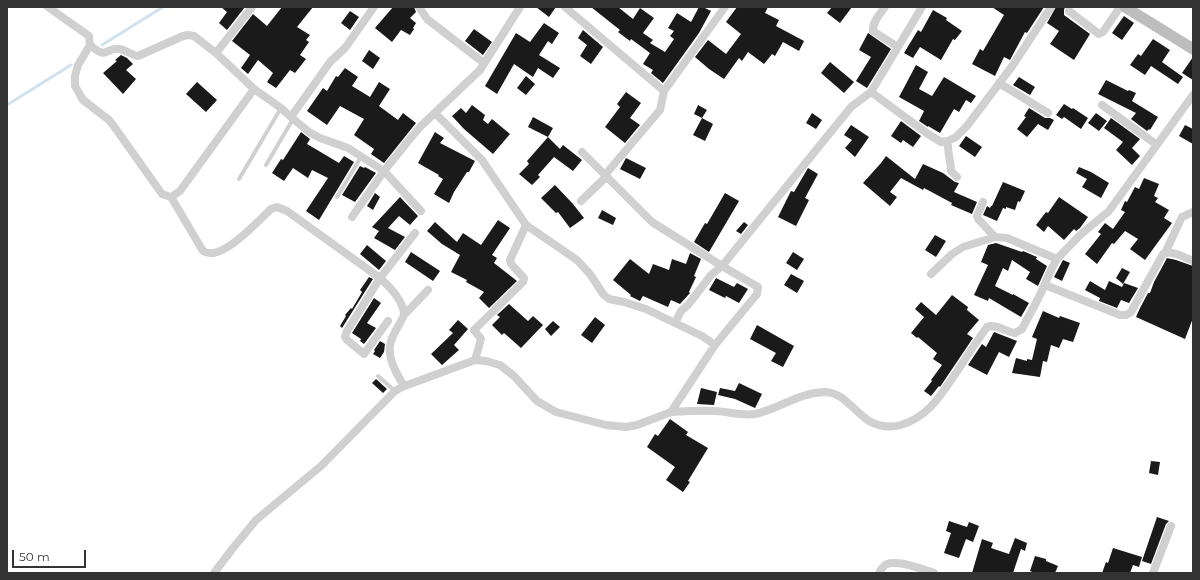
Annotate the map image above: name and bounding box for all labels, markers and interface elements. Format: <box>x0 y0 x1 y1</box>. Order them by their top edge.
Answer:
scale bar <box>14 542 88 568</box>
text: 50 m <box>19 549 50 564</box>

